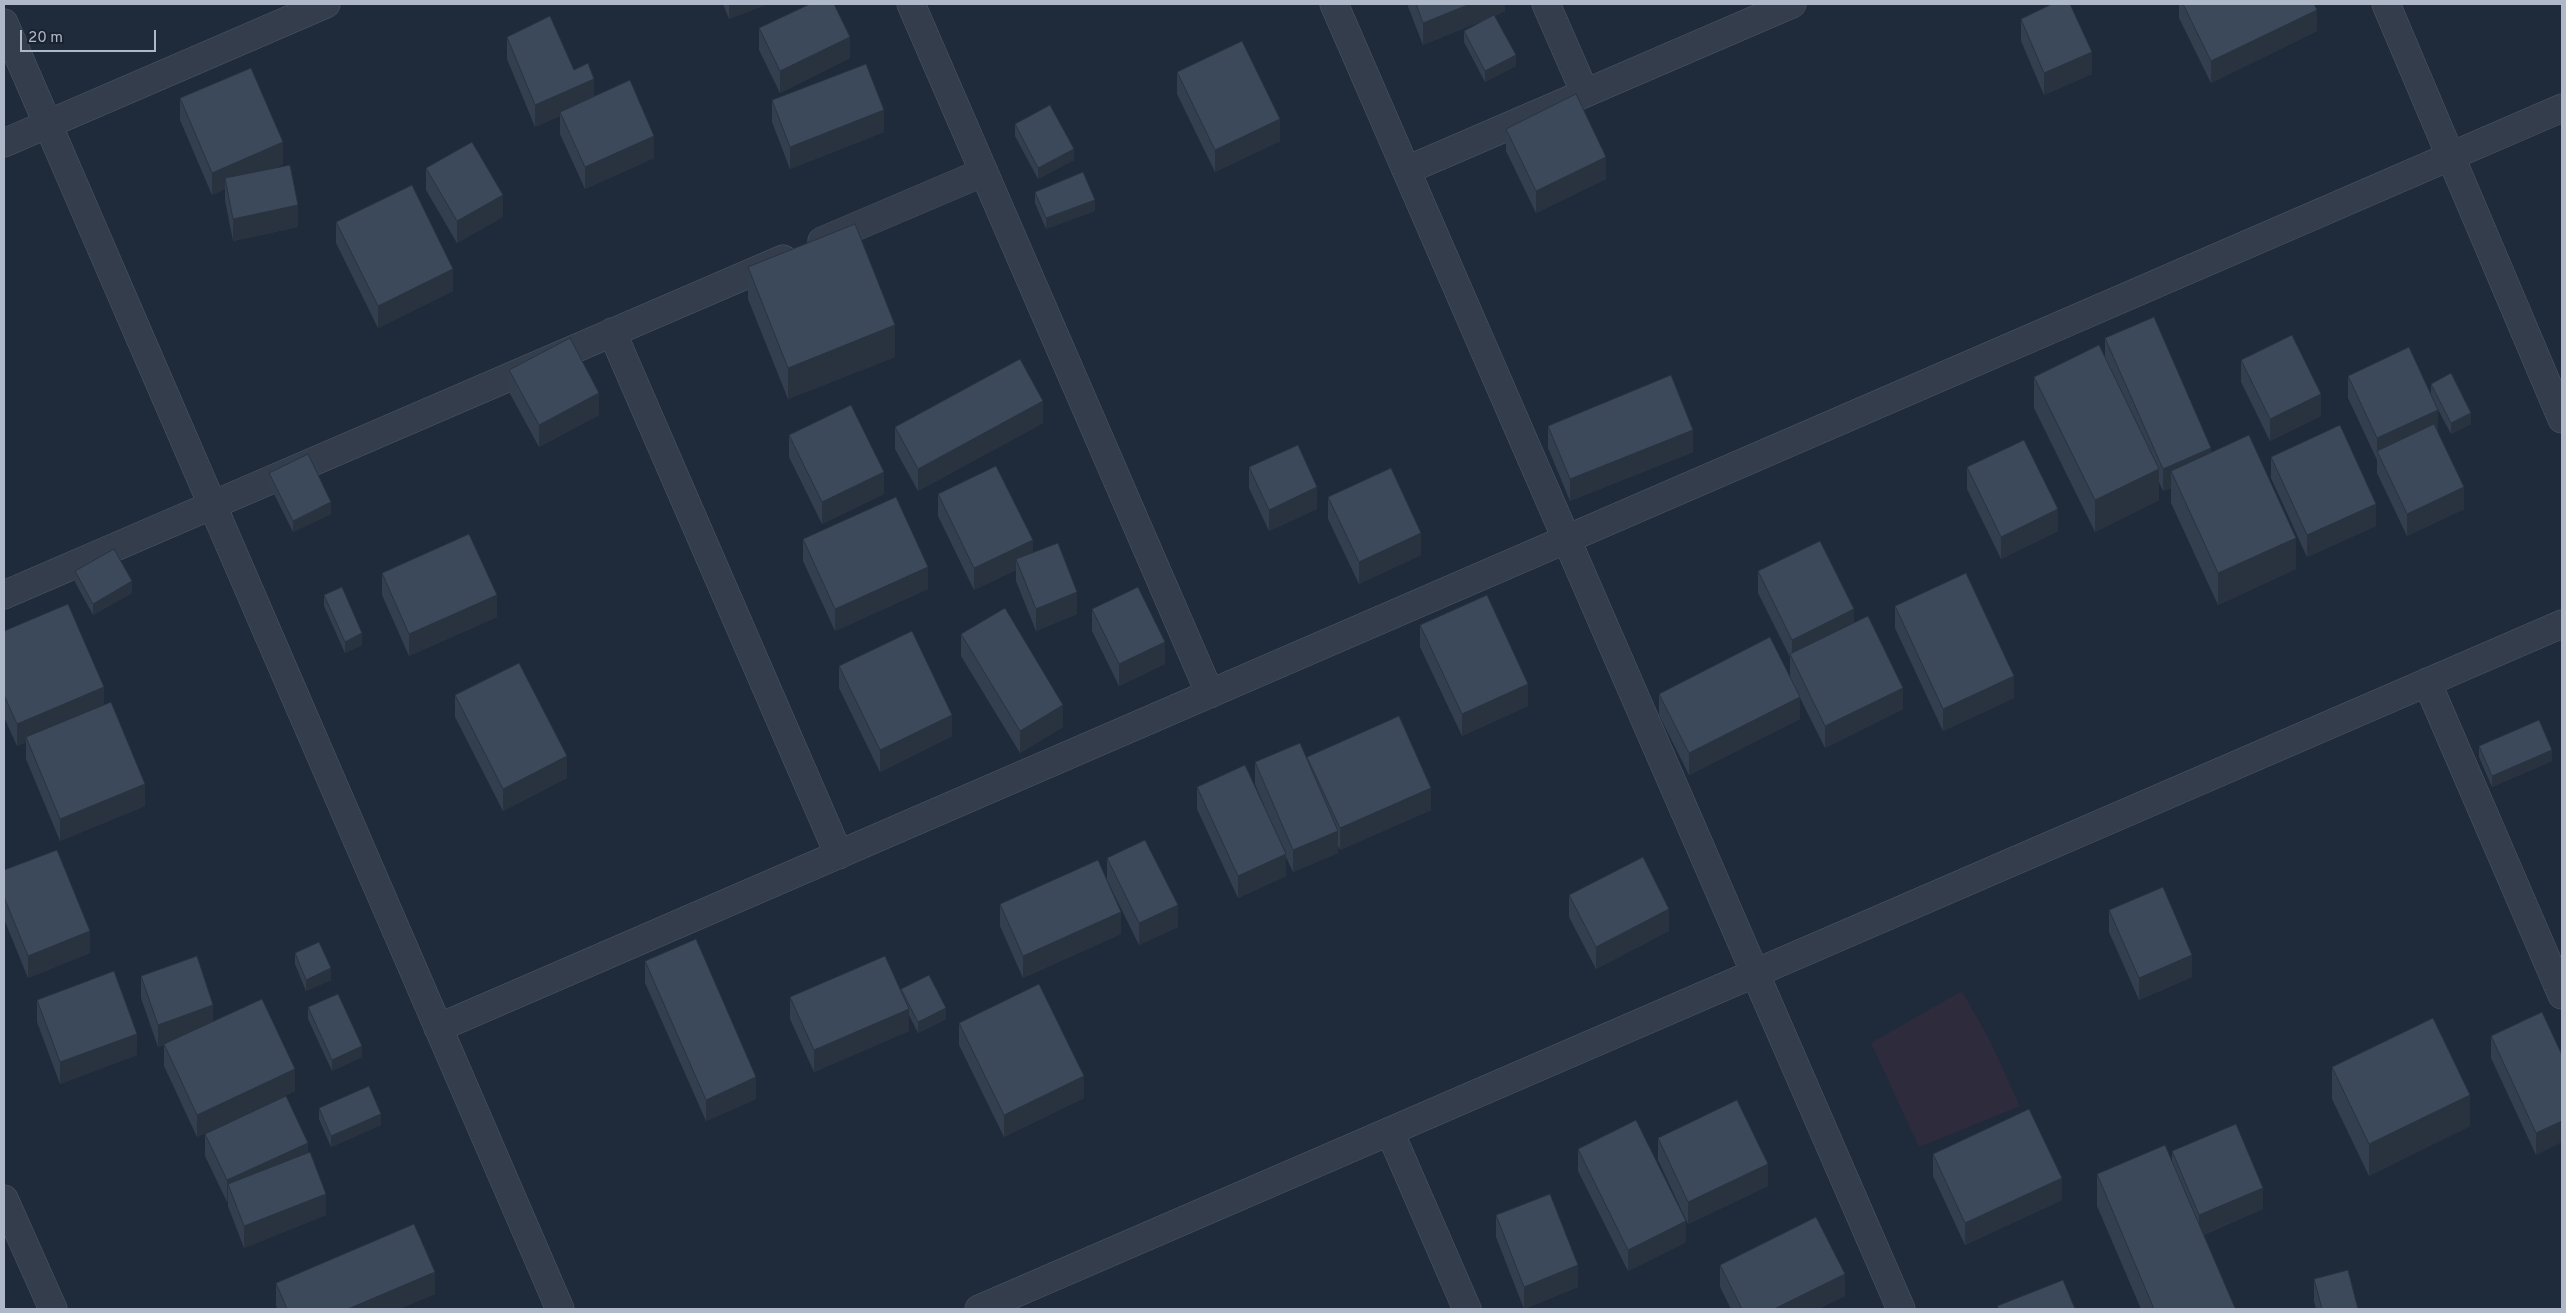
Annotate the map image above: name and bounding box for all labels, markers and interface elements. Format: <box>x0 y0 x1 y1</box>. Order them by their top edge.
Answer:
scale bar <box>22 20 159 52</box>
text: 20 m <box>28 29 63 48</box>

